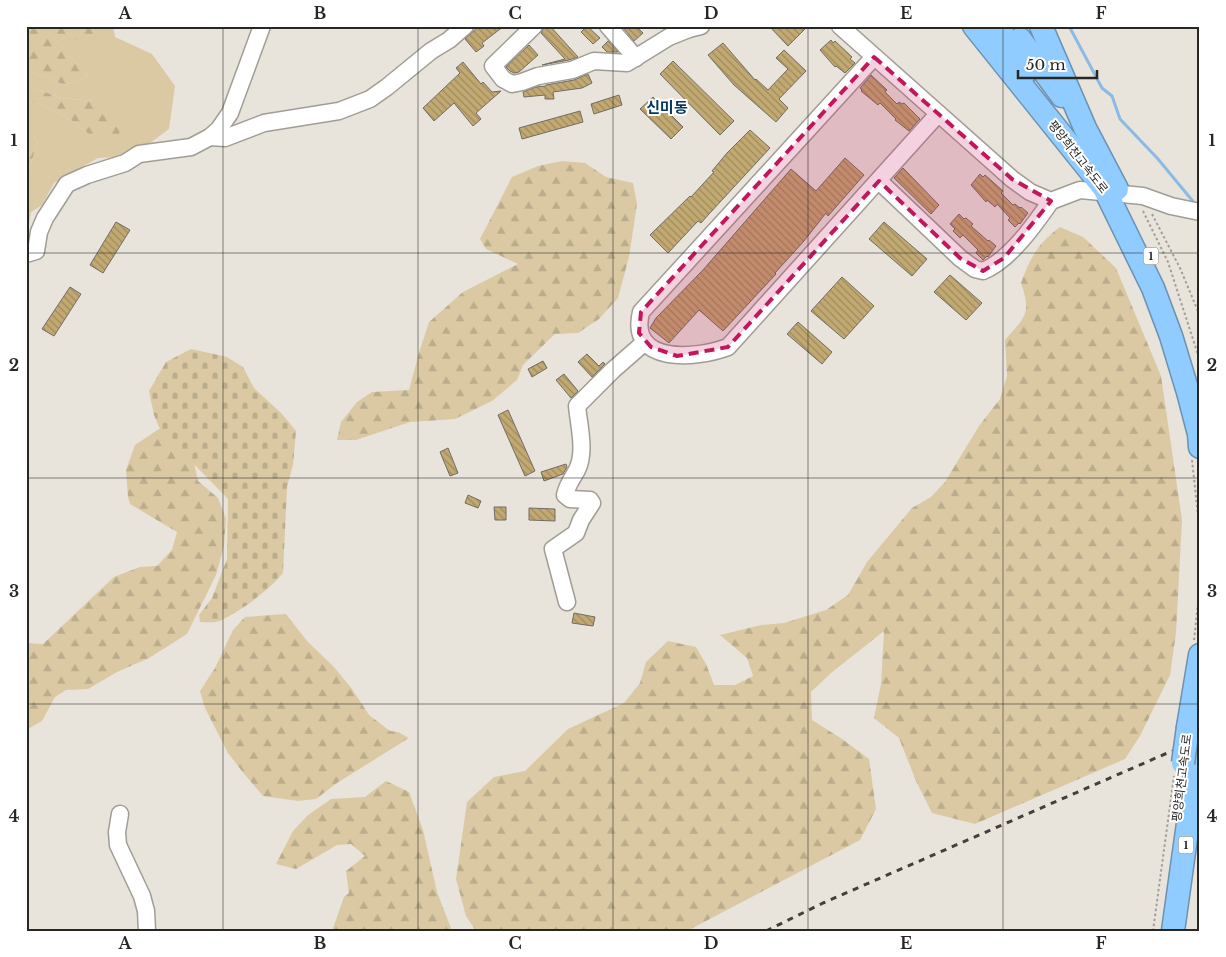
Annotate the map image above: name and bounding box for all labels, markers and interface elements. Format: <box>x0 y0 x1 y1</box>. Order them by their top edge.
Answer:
text: A <box>118 3 133 23</box>
text: B <box>314 3 327 23</box>
text: C <box>508 3 522 23</box>
text: D <box>704 3 718 23</box>
text: E <box>900 3 912 23</box>
text: F <box>1095 3 1107 23</box>
scale bar <box>1018 48 1097 80</box>
text: 50 m <box>1026 55 1066 74</box>
district label: 신미동 <box>646 98 688 117</box>
street label: 평양희천고속도로 <box>1045 117 1111 196</box>
text: 1 <box>11 130 18 150</box>
text: 1 <box>1209 130 1216 150</box>
road number: 1 <box>1144 248 1158 264</box>
text: 2 <box>9 355 19 375</box>
text: 2 <box>1207 355 1217 375</box>
text: 3 <box>9 581 19 601</box>
text: 3 <box>1207 581 1217 601</box>
street label: 평양희천고속도로 <box>1169 733 1194 823</box>
text: 4 <box>9 806 19 826</box>
text: 4 <box>1207 806 1217 826</box>
road number: 1 <box>1178 836 1194 854</box>
text: A <box>118 933 133 953</box>
text: B <box>314 933 327 953</box>
text: C <box>508 933 522 953</box>
text: D <box>704 933 718 953</box>
text: E <box>900 933 912 953</box>
text: F <box>1095 933 1107 953</box>

